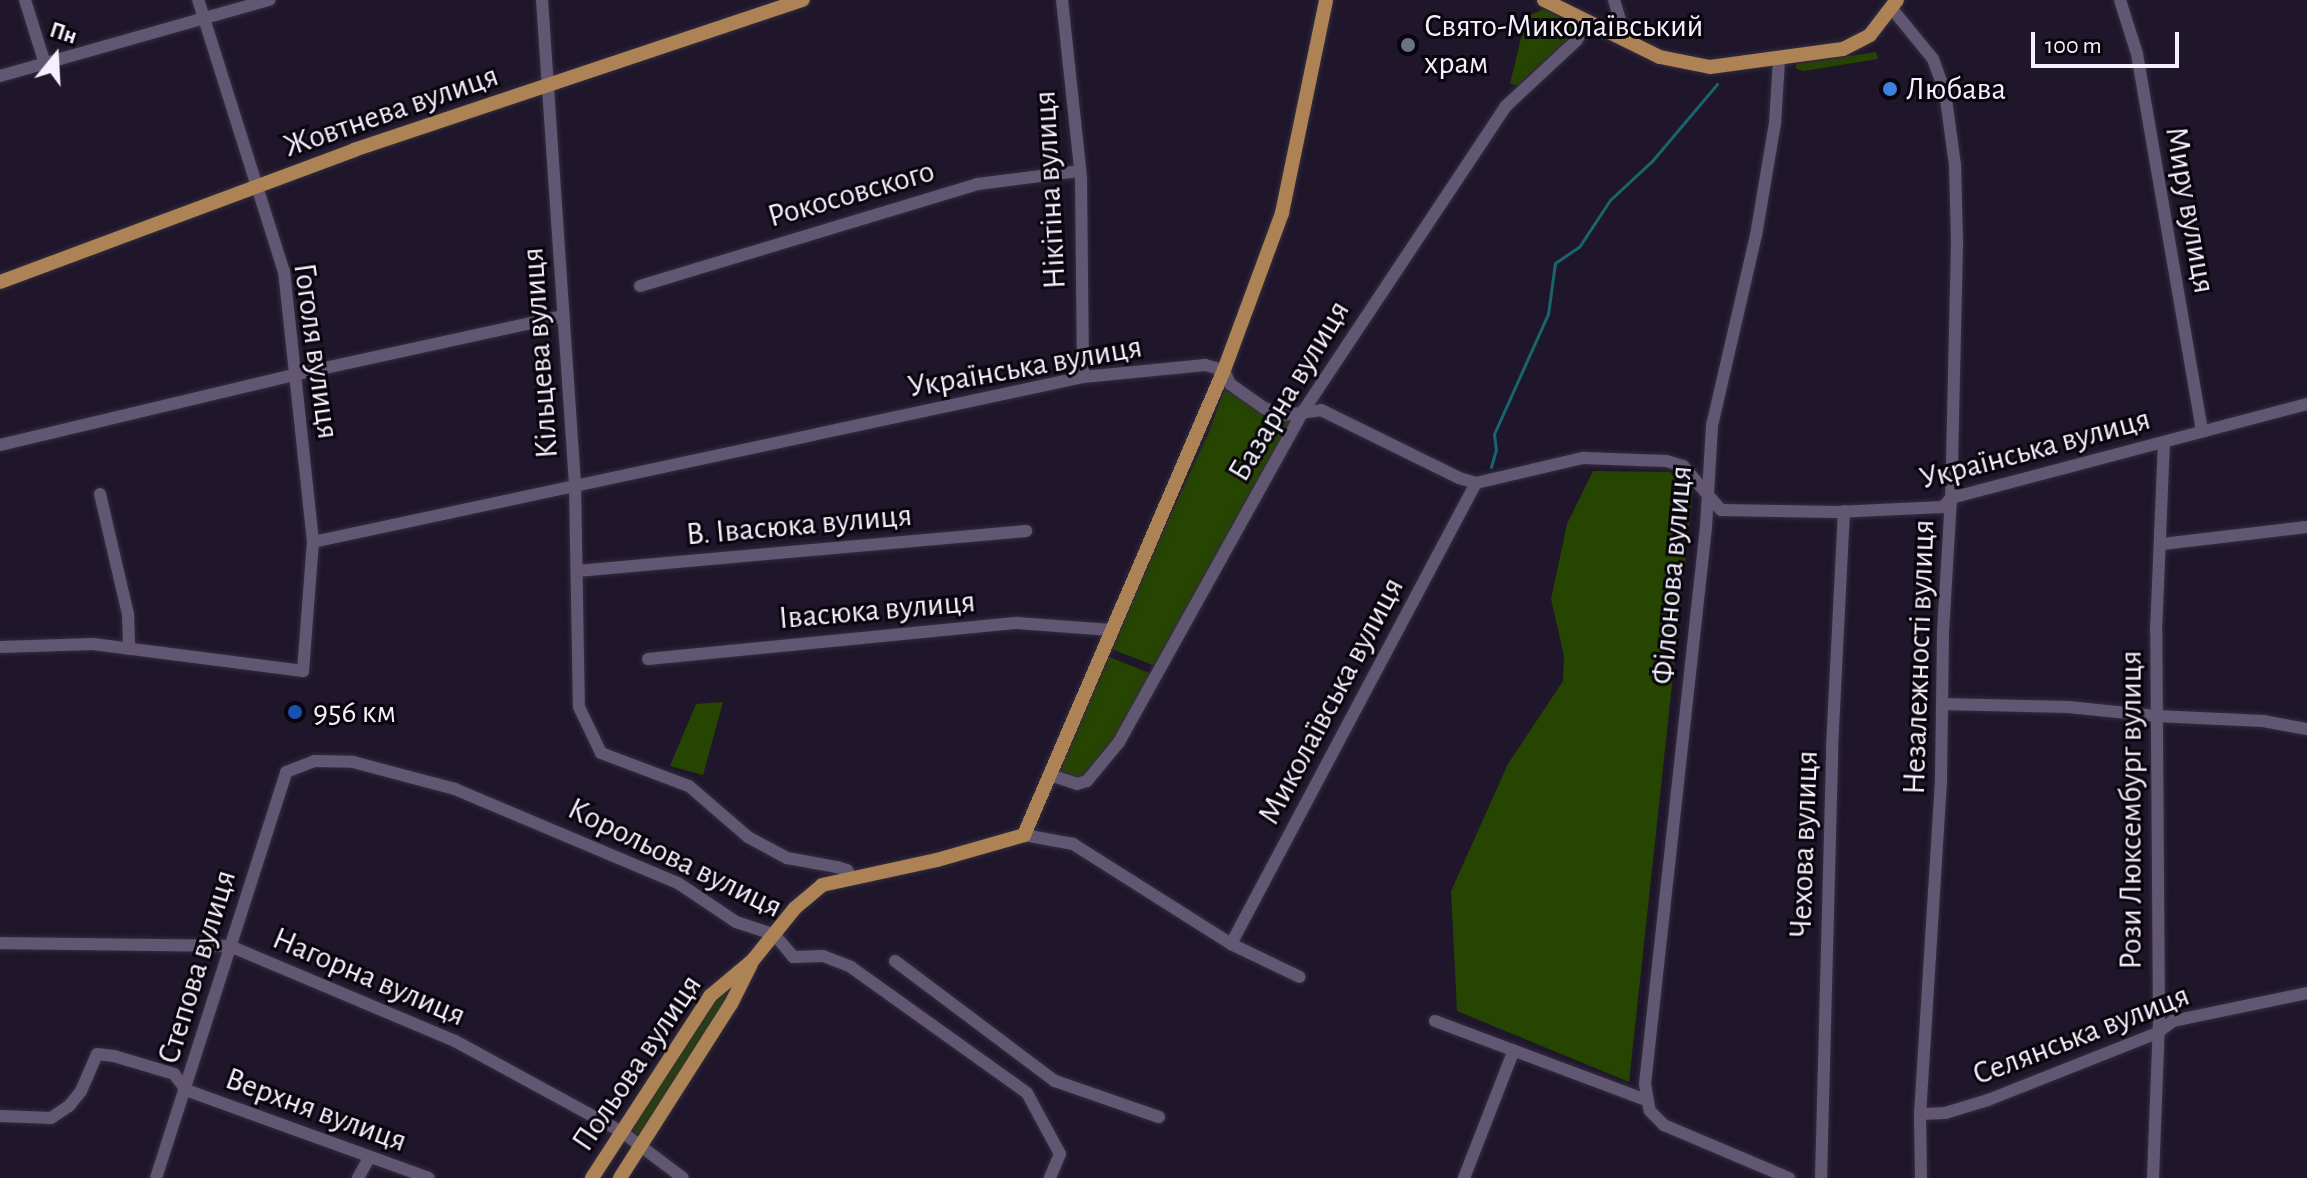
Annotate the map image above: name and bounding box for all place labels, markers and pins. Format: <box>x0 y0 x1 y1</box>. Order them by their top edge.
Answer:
place label: Свято-Миколаївський храм <box>1424 8 1704 83</box>
marker: Свято-Миколаївський храм <box>1399 36 1417 54</box>
place label: Любава <box>1906 70 2006 108</box>
marker: Любава <box>1881 80 1899 98</box>
place label: 956 км <box>313 693 396 731</box>
marker: 956 км <box>284 701 306 723</box>

